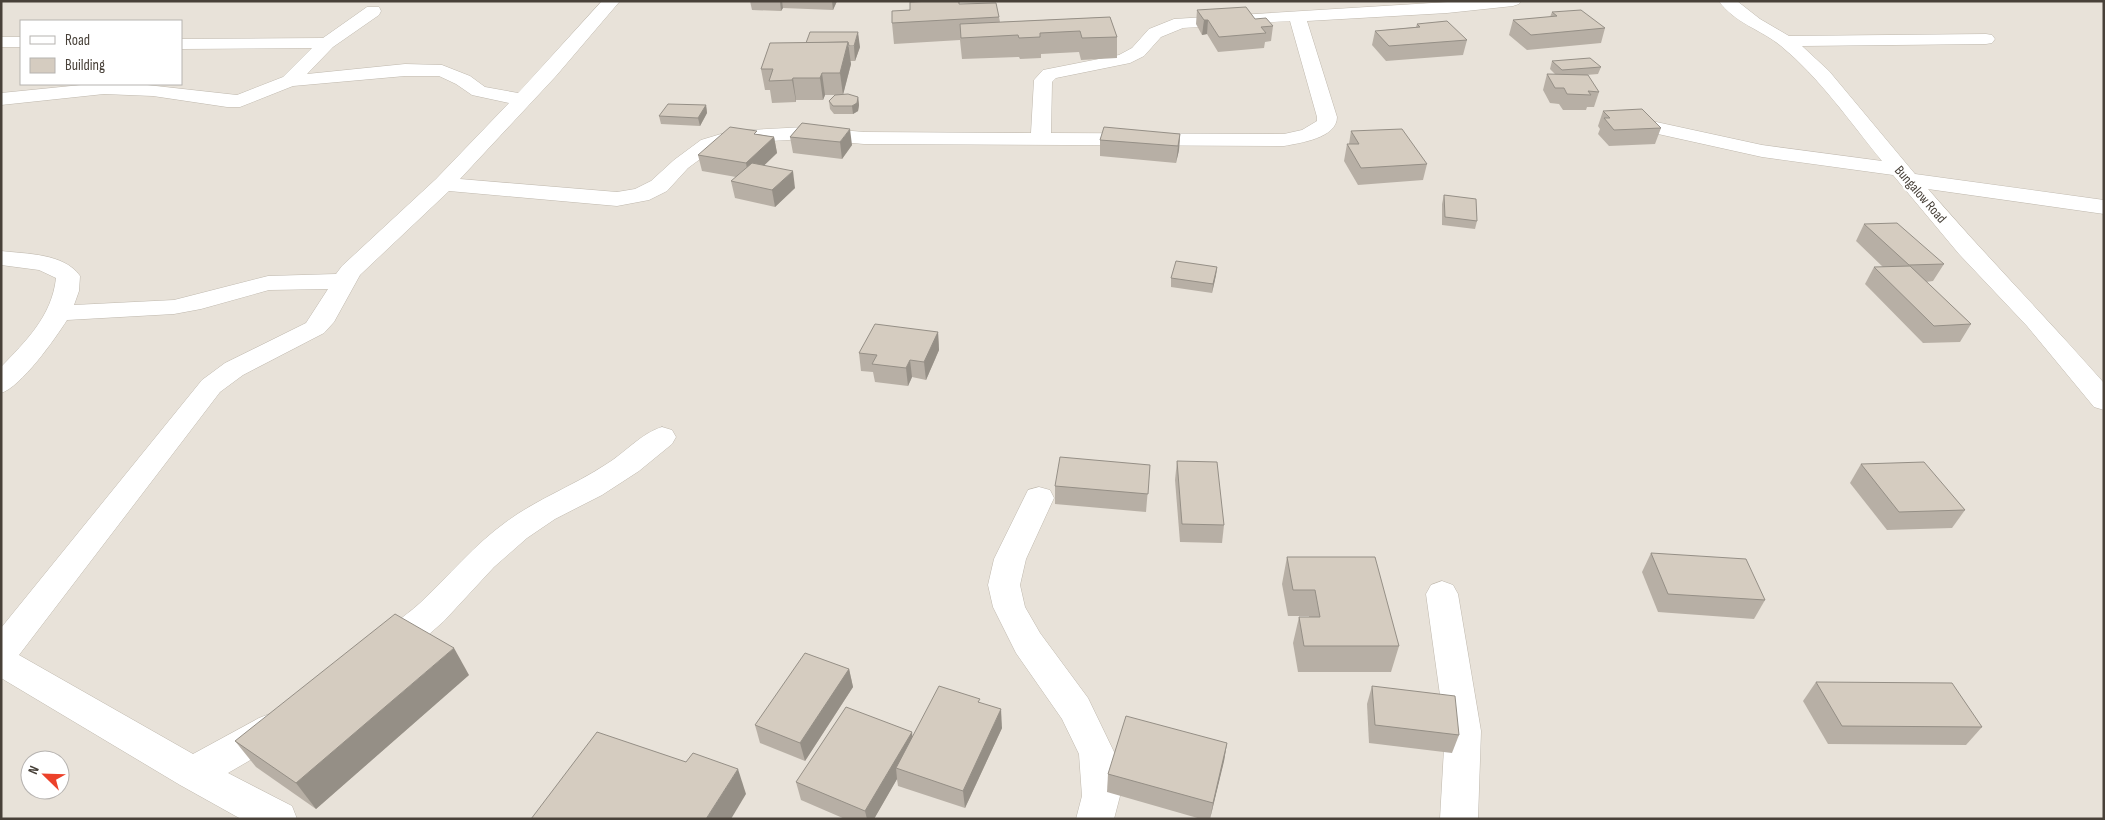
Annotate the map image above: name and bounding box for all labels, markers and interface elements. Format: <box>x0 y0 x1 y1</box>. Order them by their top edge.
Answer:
legend <box>20 20 182 85</box>
text: Road <box>65 31 90 50</box>
text: Building <box>65 56 105 75</box>
street label: Bungalow Road <box>1891 162 1950 227</box>
north arrow <box>20 750 70 800</box>
text: N <box>24 763 43 777</box>

